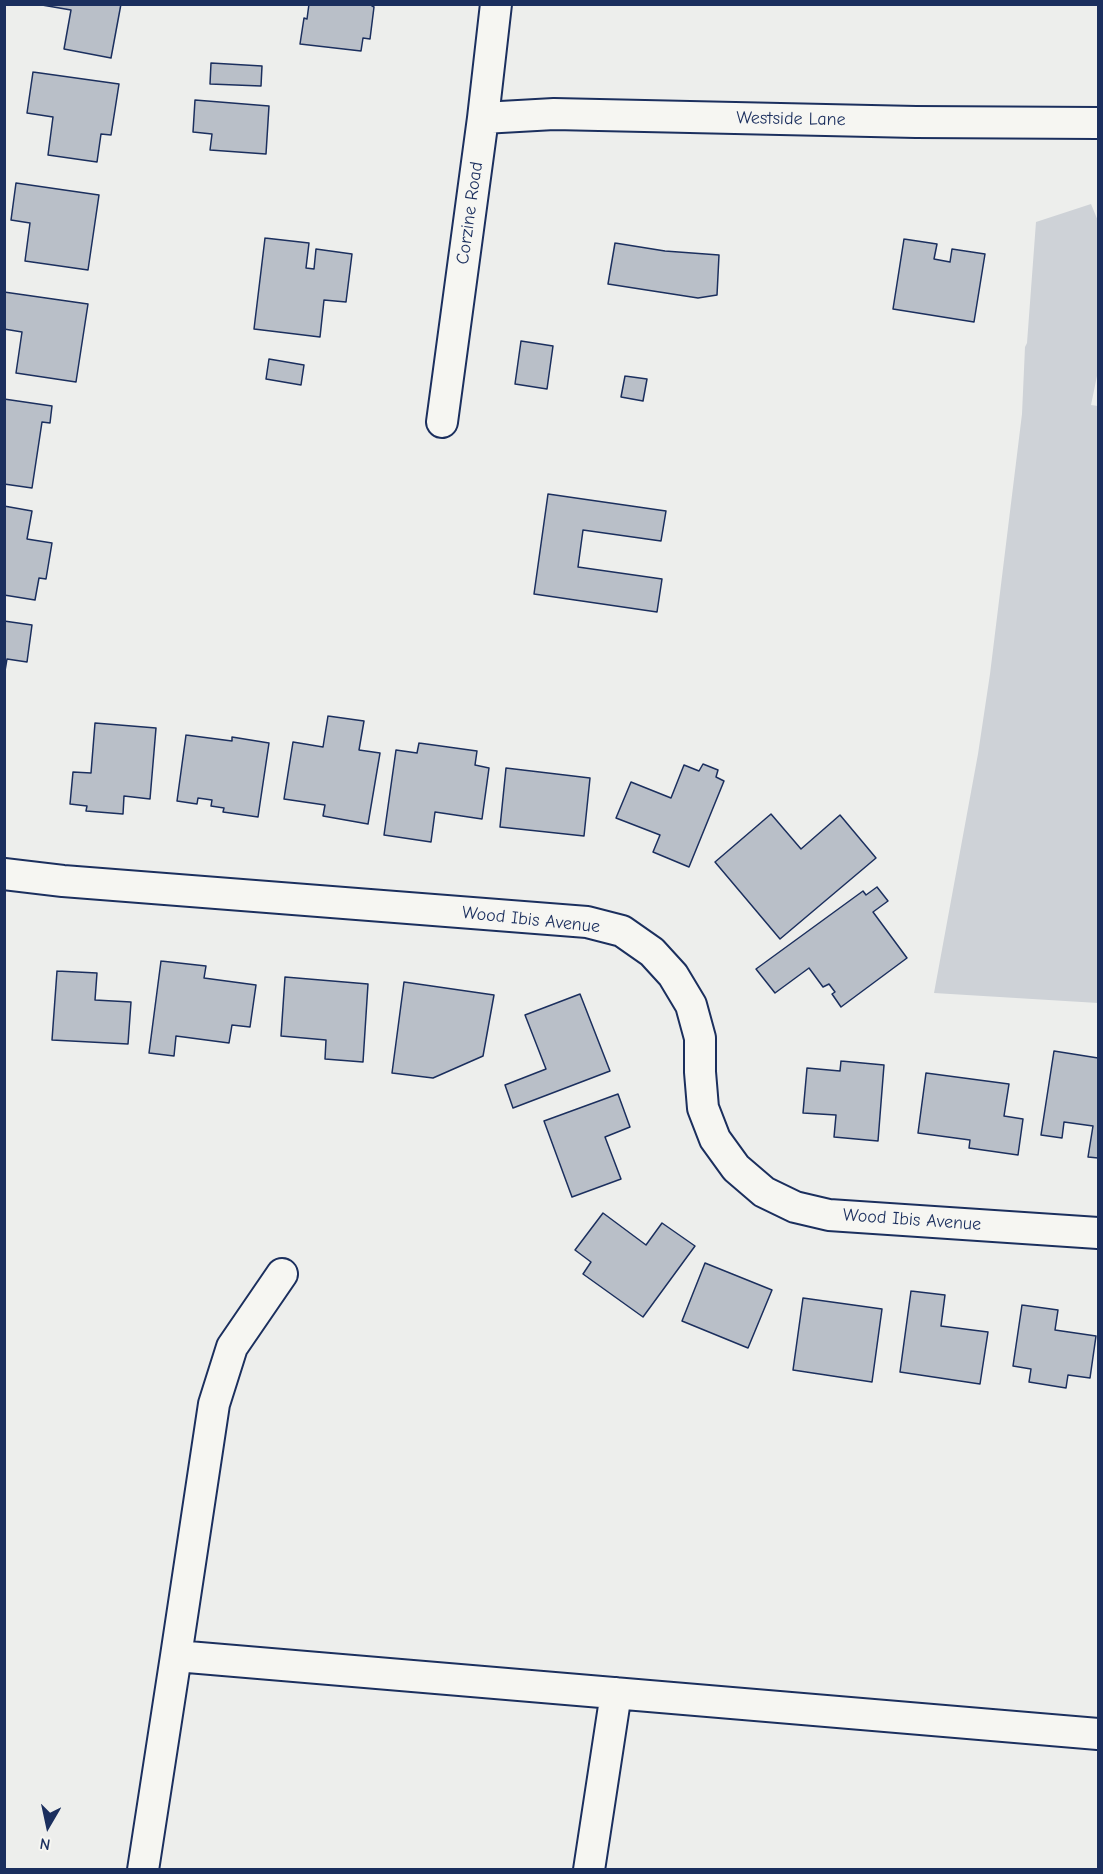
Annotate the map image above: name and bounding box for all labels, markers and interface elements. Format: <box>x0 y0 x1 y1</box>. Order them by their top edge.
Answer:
street label: Westside Lane <box>736 107 846 131</box>
street label: Corzine Road <box>452 160 488 266</box>
street label: Wood Ibis Avenue <box>461 902 601 938</box>
street label: Wood Ibis Avenue <box>842 1204 982 1236</box>
north arrow <box>18 1796 78 1856</box>
text: N <box>39 1834 52 1853</box>

